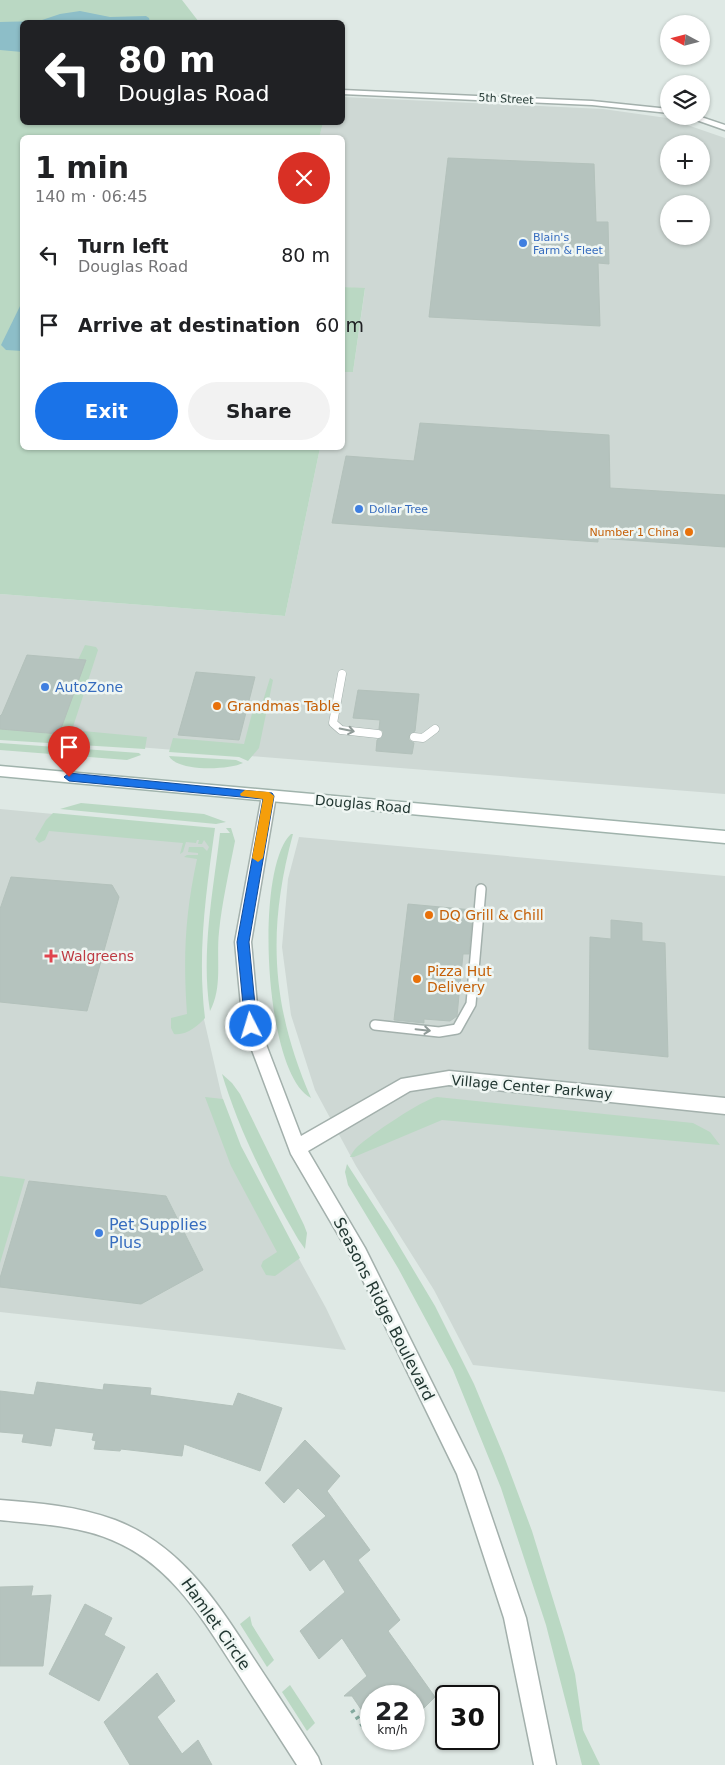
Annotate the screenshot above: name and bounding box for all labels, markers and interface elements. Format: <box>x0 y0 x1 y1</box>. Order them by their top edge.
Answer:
north arrow <box>660 15 710 65</box>
map controls <box>660 15 710 245</box>
icon: left <box>35 40 100 105</box>
text: 80 m <box>118 40 215 80</box>
button: layers <box>660 75 710 125</box>
text: Douglas Road <box>118 81 270 106</box>
street label: 5th Street <box>478 91 535 107</box>
button: + <box>660 135 710 185</box>
text: 1 min <box>35 150 129 185</box>
button: close <box>278 152 330 204</box>
text: 140 m · 06:45 <box>35 187 148 206</box>
button: − <box>660 195 710 245</box>
place label: Blain's Farm & Fleet <box>533 231 604 257</box>
text: Turn left <box>78 235 169 257</box>
marker: Blain's Farm & Fleet <box>517 237 529 249</box>
icon: left <box>35 241 63 269</box>
text: 80 m <box>281 244 330 266</box>
text: Douglas Road <box>78 257 188 276</box>
icon: arrive <box>35 311 63 339</box>
text: Arrive at destination <box>78 314 300 336</box>
text: 60 m <box>315 314 364 336</box>
button: Exit <box>35 382 178 440</box>
button: Share <box>188 382 330 440</box>
marker: Dollar Tree <box>353 503 365 515</box>
place label: Dollar Tree <box>369 503 428 516</box>
place label: Number 1 China <box>589 526 679 539</box>
marker: Number 1 China <box>683 526 695 538</box>
place label: AutoZone <box>55 679 123 695</box>
marker: AutoZone <box>39 681 51 693</box>
place label: Grandmas Table <box>227 698 340 714</box>
marker: Grandmas Table <box>211 700 223 712</box>
pin <box>48 726 90 777</box>
one-way arrow <box>339 726 355 735</box>
icon: arrive <box>55 733 83 761</box>
street label: Douglas Road <box>314 792 412 816</box>
place label: DQ Grill & Chill <box>439 907 544 923</box>
marker: DQ Grill & Chill <box>423 909 435 921</box>
place label: Walgreens <box>61 948 134 964</box>
marker: Walgreens <box>45 950 57 962</box>
place label: Pizza Hut Delivery <box>427 963 492 995</box>
marker: Pizza Hut Delivery <box>411 973 423 985</box>
position arrow <box>224 999 276 1051</box>
one-way arrow <box>415 1025 431 1035</box>
street label: Village Center Parkway <box>451 1072 613 1102</box>
street label: Seasons Ridge Boulevard <box>329 1214 439 1404</box>
place label: Pet Supplies Plus <box>109 1215 207 1252</box>
marker: Pet Supplies Plus <box>93 1227 105 1239</box>
street label: Hamlet Circle <box>177 1574 255 1674</box>
speed limit sign: 30 <box>435 1685 500 1750</box>
text: 22 <box>375 1697 410 1726</box>
text: km/h <box>377 1723 408 1737</box>

